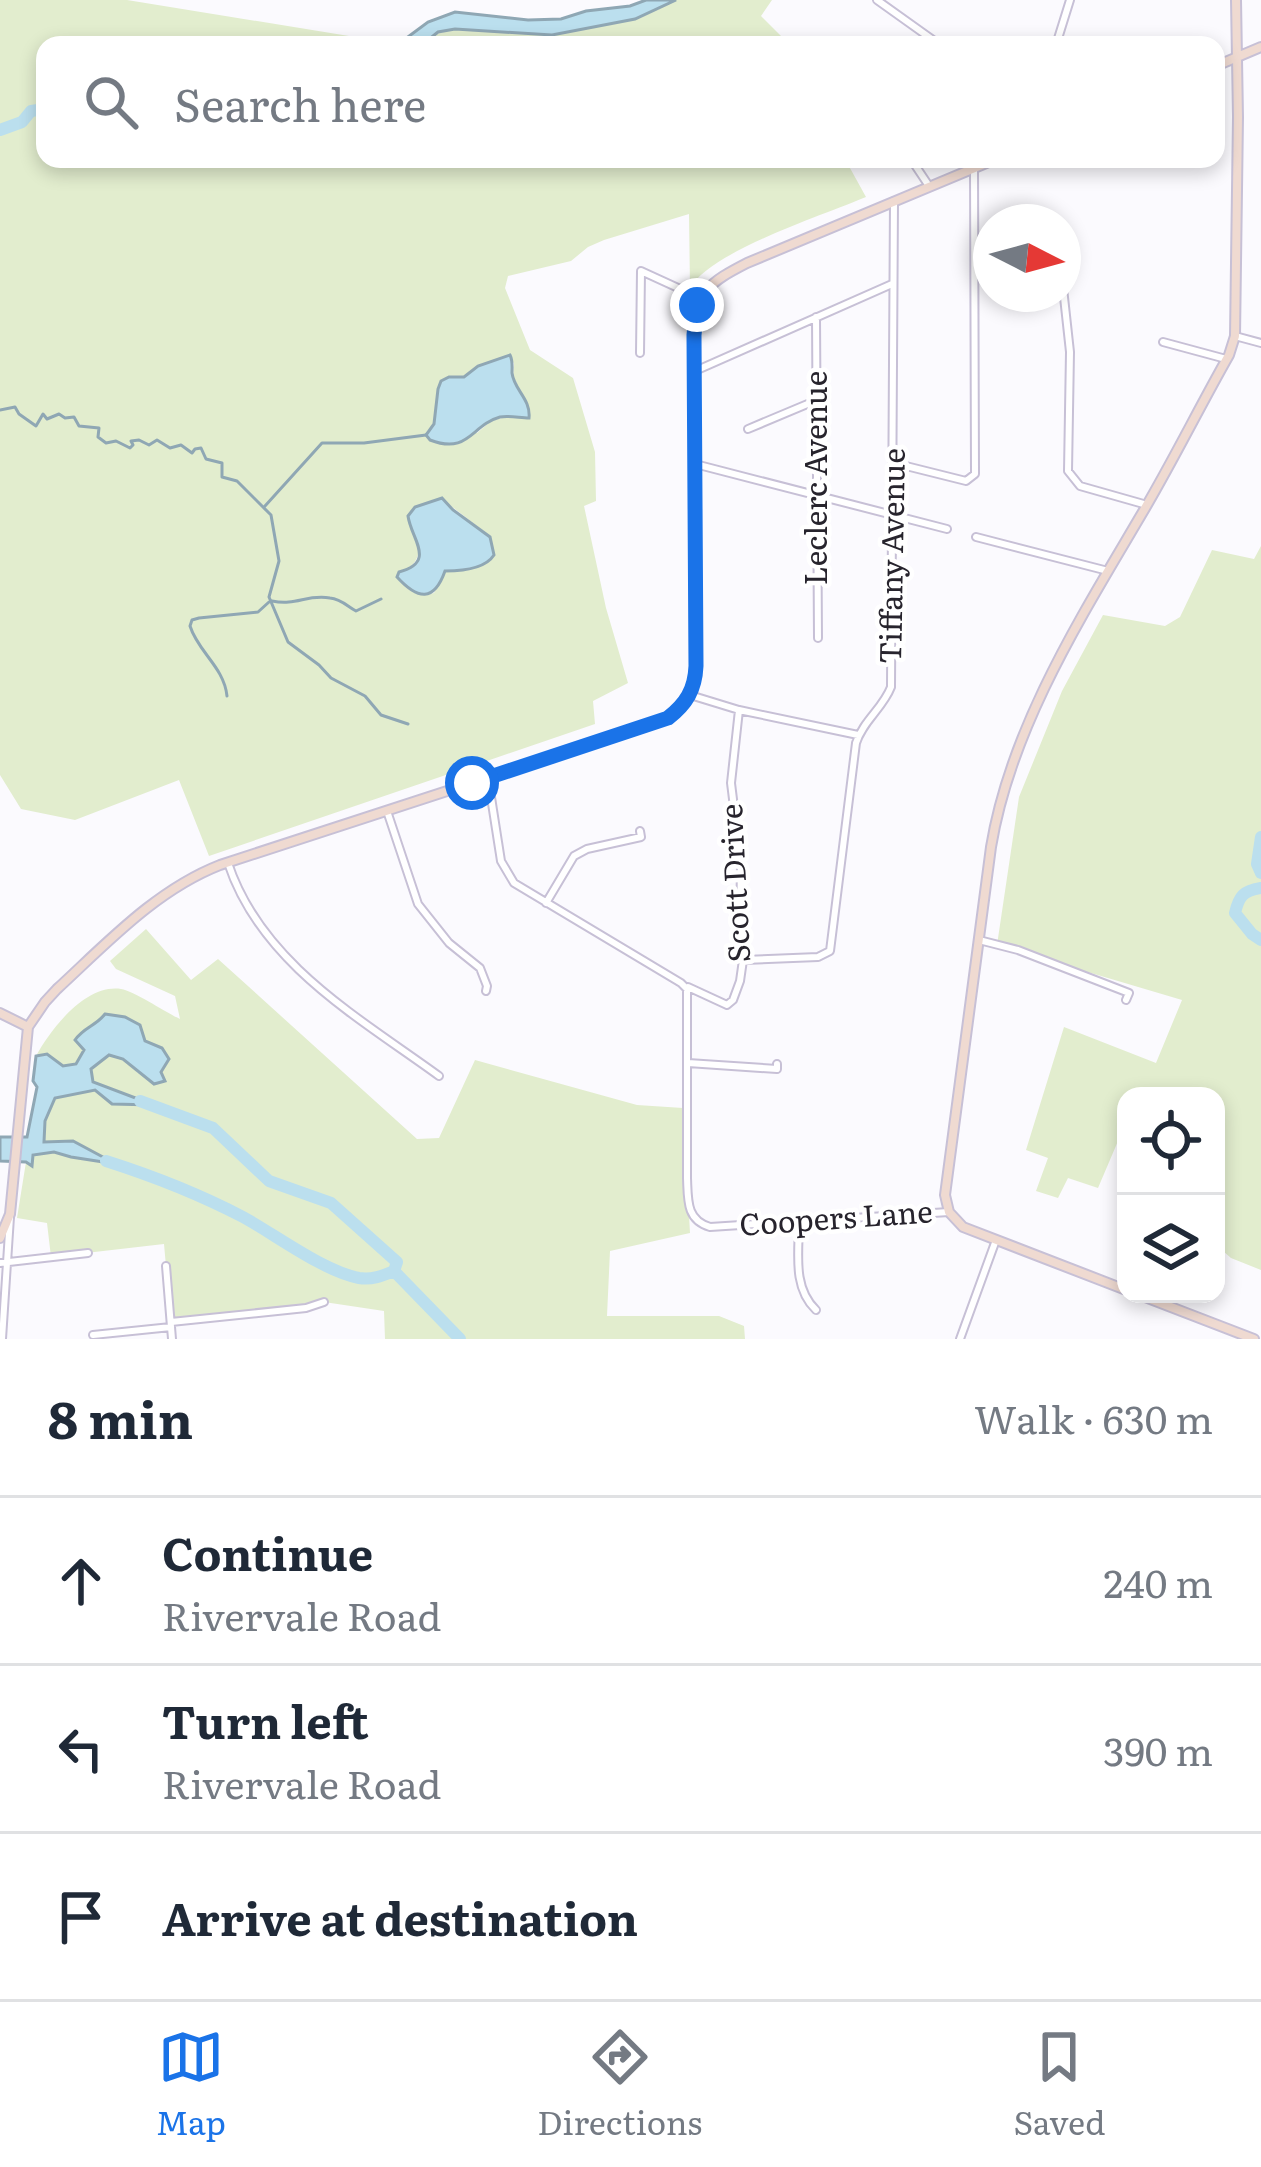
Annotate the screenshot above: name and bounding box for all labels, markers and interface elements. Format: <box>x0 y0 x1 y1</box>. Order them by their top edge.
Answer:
search box <box>36 36 1225 168</box>
icon: search <box>78 69 144 135</box>
text: Search here <box>174 69 426 136</box>
north arrow <box>973 204 1081 312</box>
route end <box>670 278 724 332</box>
street label: Leclerc Avenue <box>792 371 836 585</box>
street label: Tiffany Avenue <box>866 448 914 664</box>
route start <box>445 756 499 810</box>
street label: Scott Drive <box>707 803 759 964</box>
map controls <box>1117 1087 1225 1303</box>
button: locate <box>1117 1087 1225 1195</box>
street label: Coopers Lane <box>738 1187 934 1245</box>
button: layers <box>1117 1195 1225 1303</box>
text: 8 min <box>48 1379 193 1455</box>
text: Walk · 630 m <box>974 1388 1213 1446</box>
text: Continue <box>162 1518 373 1585</box>
icon: ahead <box>48 1548 114 1614</box>
text: 240 m <box>1104 1552 1213 1610</box>
text: Rivervale Road <box>162 1585 441 1643</box>
text: Turn left <box>162 1686 369 1753</box>
icon: left <box>48 1716 114 1782</box>
text: 390 m <box>1103 1720 1213 1778</box>
text: Rivervale Road <box>162 1753 441 1811</box>
text: Arrive at destination <box>162 1883 638 1950</box>
icon: arrive <box>48 1884 114 1950</box>
tab: Map <box>156 2024 226 2145</box>
tab: Directions <box>537 2024 702 2145</box>
tab: Saved <box>1013 2024 1105 2145</box>

